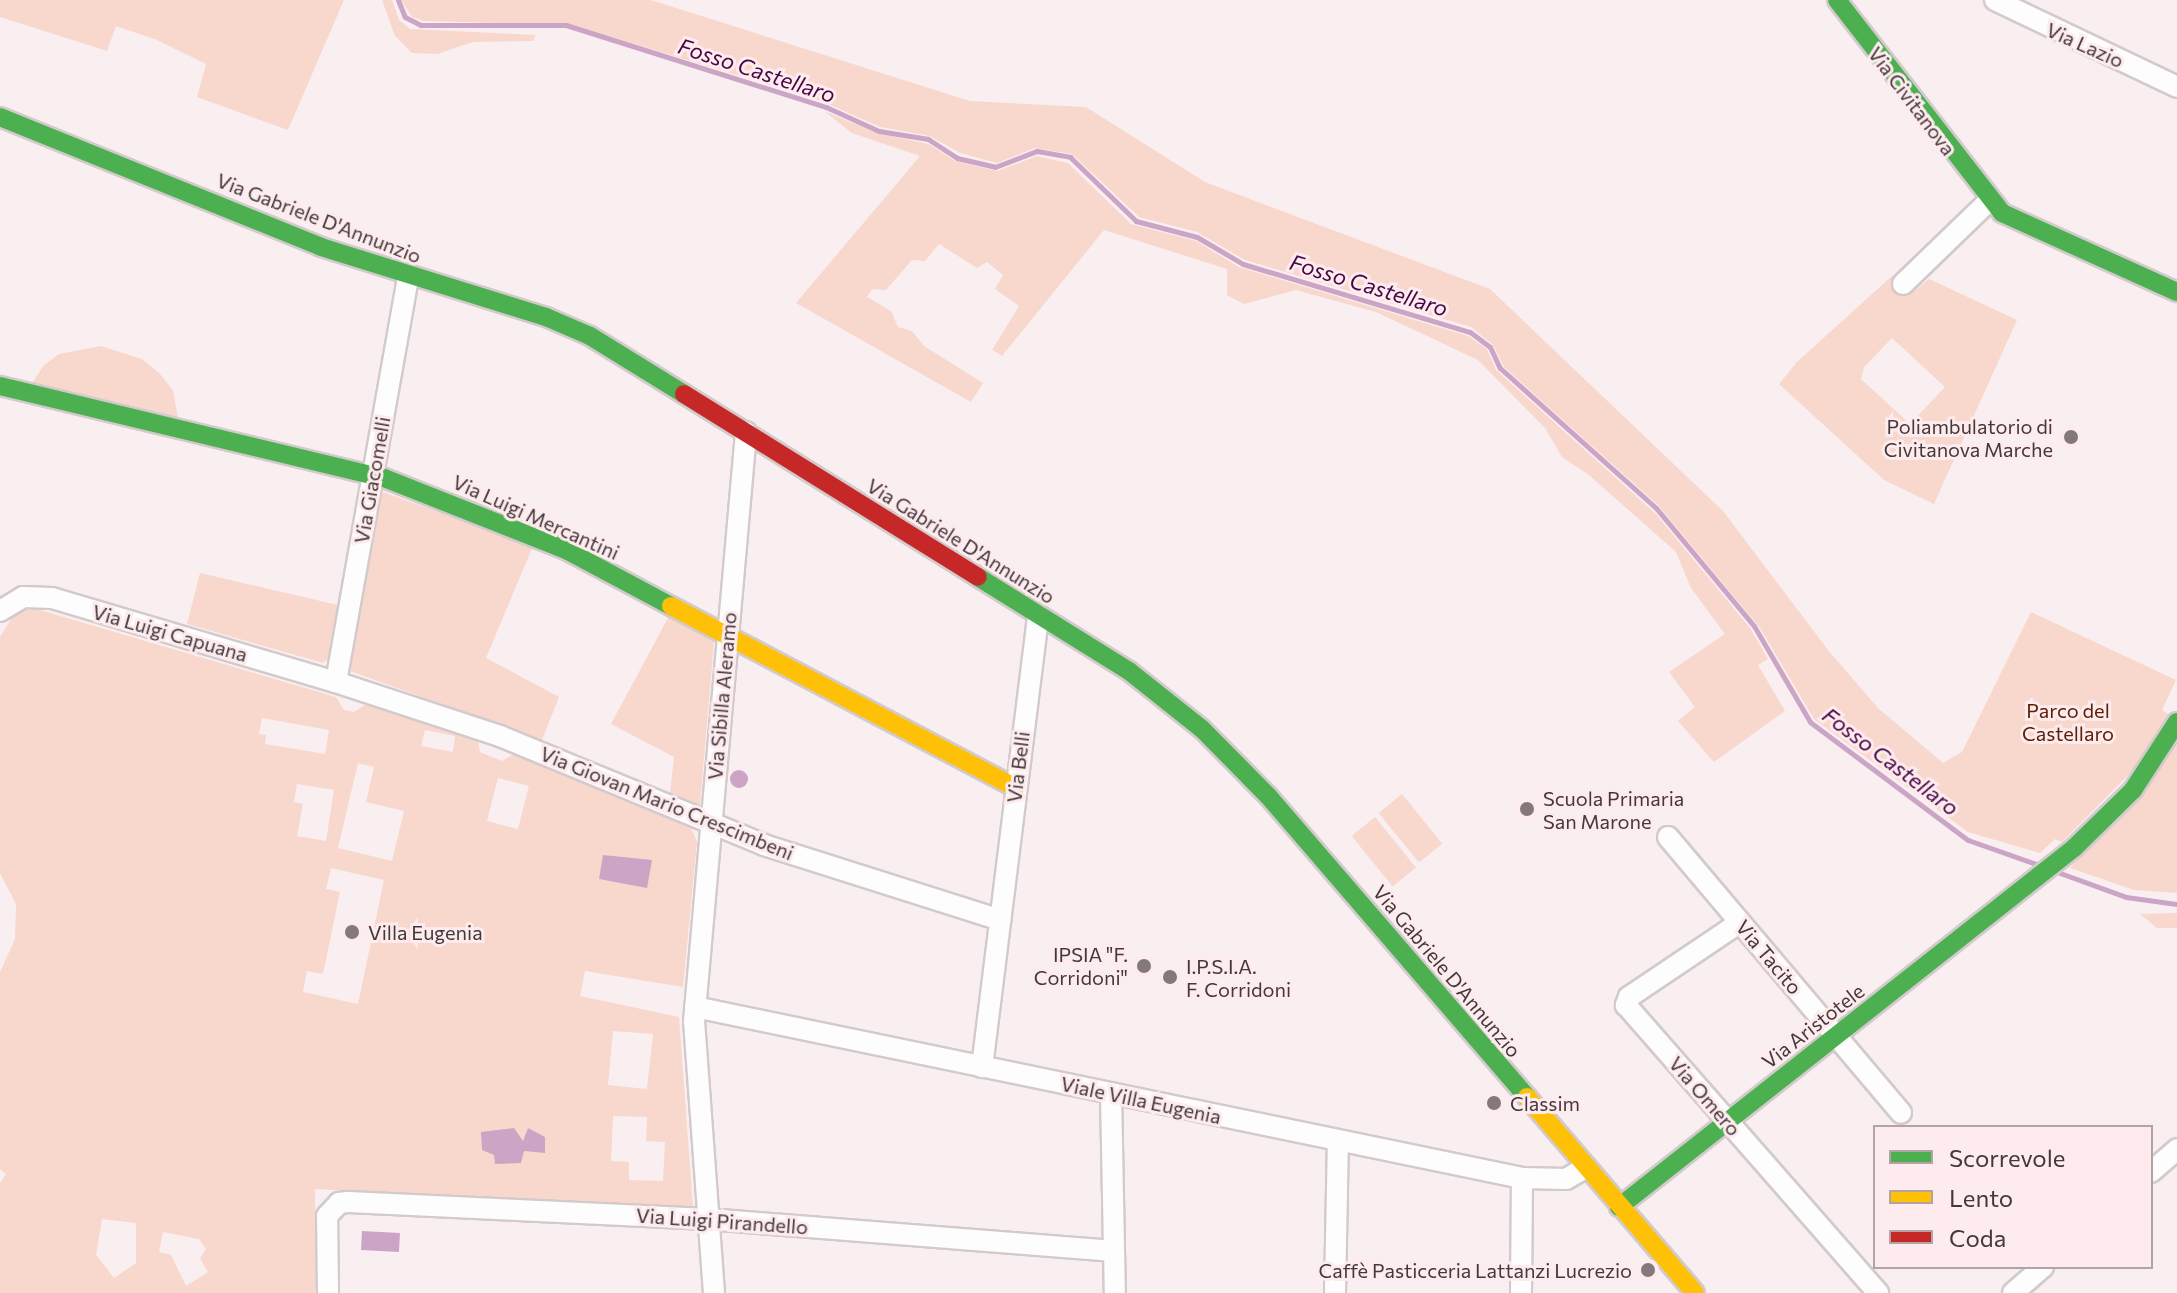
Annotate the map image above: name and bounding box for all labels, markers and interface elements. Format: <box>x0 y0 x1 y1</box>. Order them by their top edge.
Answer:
street label: Via Lazio <box>2043 17 2127 73</box>
water label: Fosso Castellaro <box>675 32 839 108</box>
street label: Via Civitanova <box>1863 42 1961 160</box>
street label: Via Gabriele D'Annunzio <box>213 168 425 268</box>
water label: Fosso Castellaro <box>1287 248 1451 322</box>
place label: Poliambulatorio di Civitanova Marche <box>1884 414 2053 461</box>
street label: Via Giacomelli <box>349 415 395 545</box>
marker: Poliambulatorio di Civitanova Marche <box>2060 426 2082 448</box>
street label: Via Luigi Mercantini <box>449 469 623 565</box>
street label: Via Gabriele D'Annunzio <box>863 473 1059 609</box>
street label: Via Luigi Capuana <box>90 599 250 667</box>
street label: Via Sibilla Aleramo <box>703 611 741 781</box>
park label: Parco del Castellaro <box>2022 698 2114 745</box>
water label: Fosso Castellaro <box>1818 701 1964 821</box>
street label: Via Belli <box>1002 730 1034 804</box>
street label: Via Giovan Mario Crescimbeni <box>537 741 797 865</box>
place label: Scuola Primaria San Marone <box>1543 786 1684 833</box>
marker: Scuola Primaria San Marone <box>1518 800 1536 818</box>
street label: Via Gabriele D'Annunzio <box>1368 880 1526 1062</box>
street label: Via Tacito <box>1731 915 1807 999</box>
place label: Villa Eugenia <box>368 920 483 944</box>
marker: Villa Eugenia <box>343 923 361 941</box>
place label: IPSIA "F. Corridoni" <box>1034 942 1128 989</box>
place label: I.P.S.I.A. F. Corridoni <box>1186 954 1291 1001</box>
marker: IPSIA "F. Corridoni" <box>1135 957 1153 975</box>
marker: I.P.S.I.A. F. Corridoni <box>1161 968 1179 986</box>
street label: Via Aristotele <box>1757 979 1869 1073</box>
street label: Via Omero <box>1664 1051 1746 1141</box>
street label: Viale Villa Eugenia <box>1059 1071 1223 1129</box>
place label: Classim <box>1510 1091 1580 1115</box>
marker: Classim <box>1485 1094 1503 1112</box>
legend <box>1873 1125 2153 1269</box>
text: Scorrevole <box>1949 1143 2065 1172</box>
text: Lento <box>1949 1183 2013 1212</box>
street label: Via Luigi Pirandello <box>635 1203 809 1239</box>
text: Coda <box>1949 1223 2006 1252</box>
place label: Caffè Pasticceria Lattanzi Lucrezio <box>1319 1258 1632 1282</box>
marker: Caffè Pasticceria Lattanzi Lucrezio <box>1639 1261 1657 1279</box>

